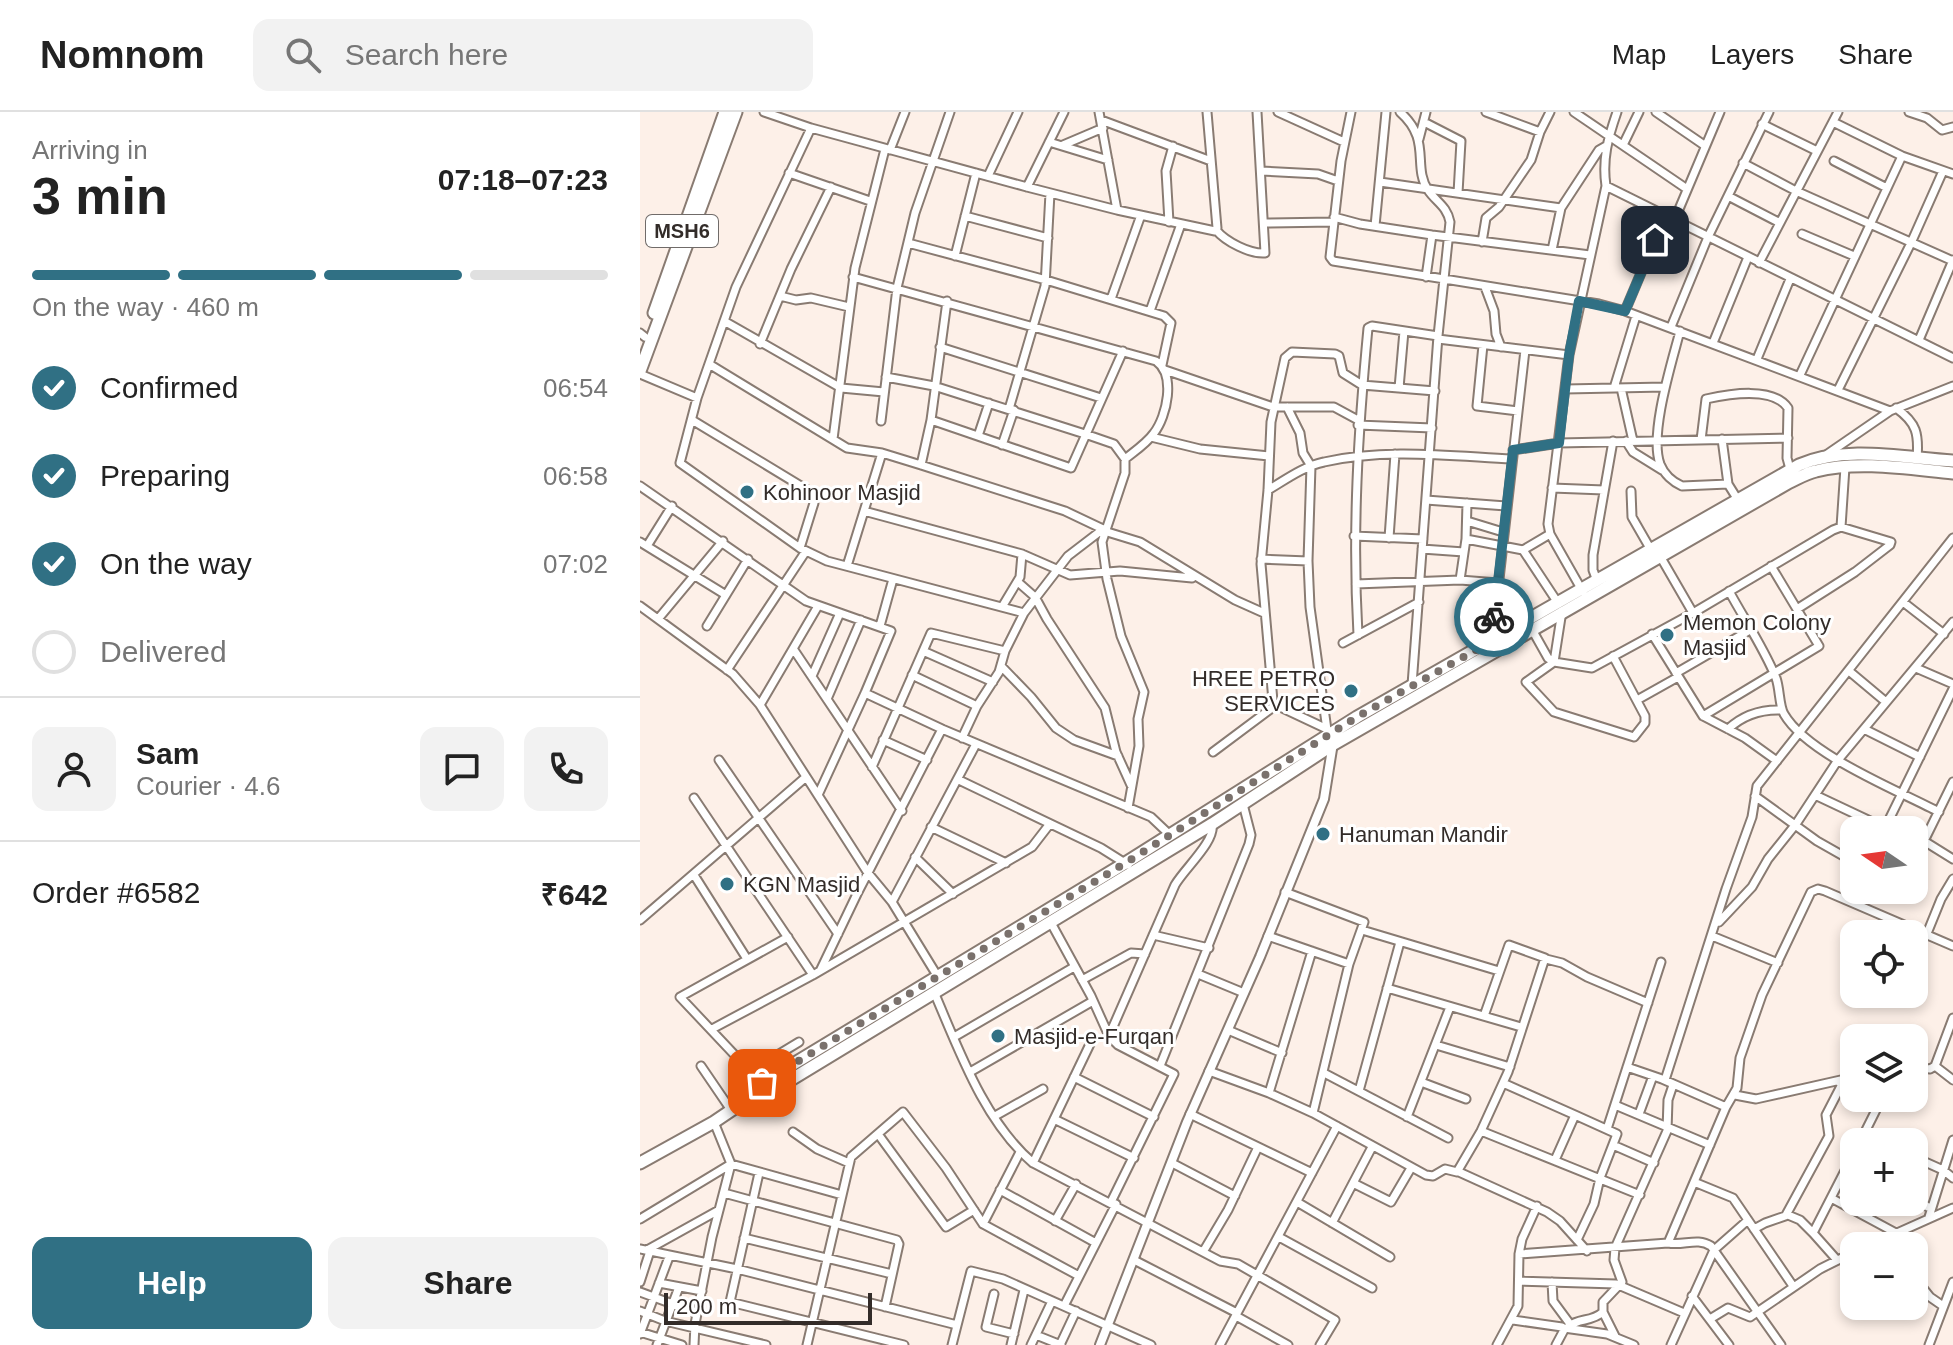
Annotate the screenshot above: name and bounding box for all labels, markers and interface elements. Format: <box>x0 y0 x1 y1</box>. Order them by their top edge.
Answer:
search box <box>253 19 813 91</box>
icon: search <box>281 33 325 77</box>
text: Nomnom <box>40 34 205 76</box>
text: Search here <box>345 38 508 71</box>
text: Map <box>1612 39 1666 70</box>
text: Layers <box>1710 39 1794 70</box>
text: Share <box>1838 39 1913 70</box>
text: Arriving in <box>32 135 148 165</box>
text: 07:18–07:23 <box>438 163 608 196</box>
text: 3 min <box>32 167 168 225</box>
pin <box>1621 206 1689 274</box>
road number: MSH6 <box>646 215 718 247</box>
icon: home <box>1633 218 1677 262</box>
text: On the way · 460 m <box>32 292 259 322</box>
icon: check <box>32 366 76 410</box>
text: Confirmed <box>100 371 238 404</box>
text: 06:54 <box>543 373 608 403</box>
icon: check <box>32 454 76 498</box>
text: Preparing <box>100 459 230 492</box>
text: 06:58 <box>543 461 608 491</box>
place label: Kohinoor Masjid <box>763 480 921 505</box>
marker: Kohinoor Masjid <box>738 483 756 501</box>
icon: check <box>32 542 76 586</box>
text: On the way <box>100 547 252 580</box>
text: 07:02 <box>543 549 608 579</box>
courier <box>1454 577 1534 657</box>
icon: bike <box>1472 595 1516 639</box>
place label: Memon Colony Masjid <box>1683 610 1831 660</box>
marker: Memon Colony Masjid <box>1658 626 1676 644</box>
text: Delivered <box>100 635 227 668</box>
place label: HREE PETRO SERVICES <box>1192 666 1335 716</box>
marker: HREE PETRO SERVICES <box>1342 682 1360 700</box>
button: person <box>32 727 116 811</box>
button: chat <box>420 727 504 811</box>
button: phone <box>524 727 608 811</box>
text: Sam <box>136 737 199 770</box>
text: Courier · 4.6 <box>136 771 281 801</box>
north arrow <box>1840 816 1928 904</box>
map controls <box>1840 816 1928 1320</box>
place label: Hanuman Mandir <box>1339 822 1508 847</box>
marker: Hanuman Mandir <box>1314 825 1332 843</box>
place label: KGN Masjid <box>743 872 860 897</box>
marker: KGN Masjid <box>718 875 736 893</box>
text: Order #6582 <box>32 876 200 909</box>
text: ₹642 <box>541 878 608 911</box>
button: locate <box>1840 920 1928 1008</box>
place label: Masjid-e-Furqan <box>1014 1024 1174 1049</box>
button: layers <box>1840 1024 1928 1112</box>
marker: Masjid-e-Furqan <box>989 1027 1007 1045</box>
pin <box>728 1049 796 1117</box>
icon: bag <box>740 1061 784 1105</box>
button: + <box>1840 1128 1928 1216</box>
button: − <box>1840 1232 1928 1320</box>
button: Help <box>32 1237 312 1329</box>
button: Share <box>328 1237 608 1329</box>
scale bar <box>664 1289 872 1325</box>
text: 200 m <box>676 1294 737 1319</box>

